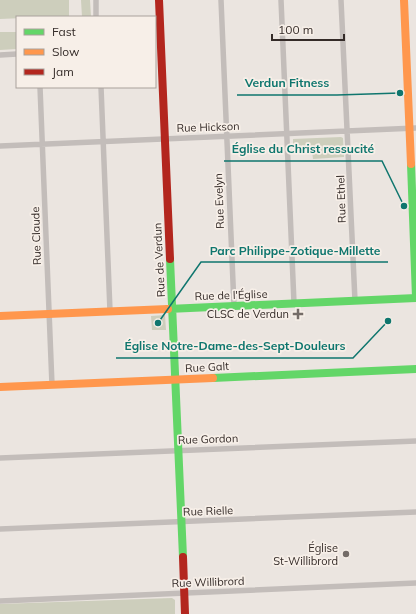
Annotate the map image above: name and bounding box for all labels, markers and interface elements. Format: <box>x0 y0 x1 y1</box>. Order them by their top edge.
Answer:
legend <box>16 16 156 88</box>
scale bar <box>272 16 344 42</box>
text: 100 m <box>278 22 313 37</box>
text: Fast <box>52 24 76 39</box>
text: Slow <box>52 44 80 59</box>
text: Jam <box>52 64 74 79</box>
callout: Verdun Fitness <box>237 71 337 95</box>
text: Verdun Fitness <box>244 75 329 90</box>
street label: Rue Hickson <box>176 119 240 135</box>
callout: Église du Christ ressucité <box>224 137 382 161</box>
text: Église du Christ ressucité <box>232 141 375 156</box>
street label: Rue Evelyn <box>211 173 227 229</box>
street label: Rue Ethel <box>333 175 349 223</box>
street label: Rue Claude <box>28 207 44 265</box>
street label: Rue de Verdun <box>150 222 168 298</box>
callout: Parc Philippe-Zotique-Millette <box>201 238 388 262</box>
text: Parc Philippe-Zotique-Millette <box>210 243 381 258</box>
street label: Rue de l'Église <box>194 287 268 303</box>
place label: CLSC de Verdun <box>207 307 289 321</box>
marker: CLSC de Verdun <box>292 308 304 320</box>
callout: Église Notre-Dame-des-Sept-Douleurs <box>116 334 353 358</box>
text: Église Notre-Dame-des-Sept-Douleurs <box>125 338 345 353</box>
street label: Rue Galt <box>185 359 229 375</box>
street label: Rue Gordon <box>178 431 238 447</box>
street label: Rue Rielle <box>183 503 233 519</box>
place label: Église St-Willibrord <box>273 541 338 568</box>
marker: Église St-Willibrord <box>341 549 351 559</box>
street label: Rue Willibrord <box>171 574 245 590</box>

